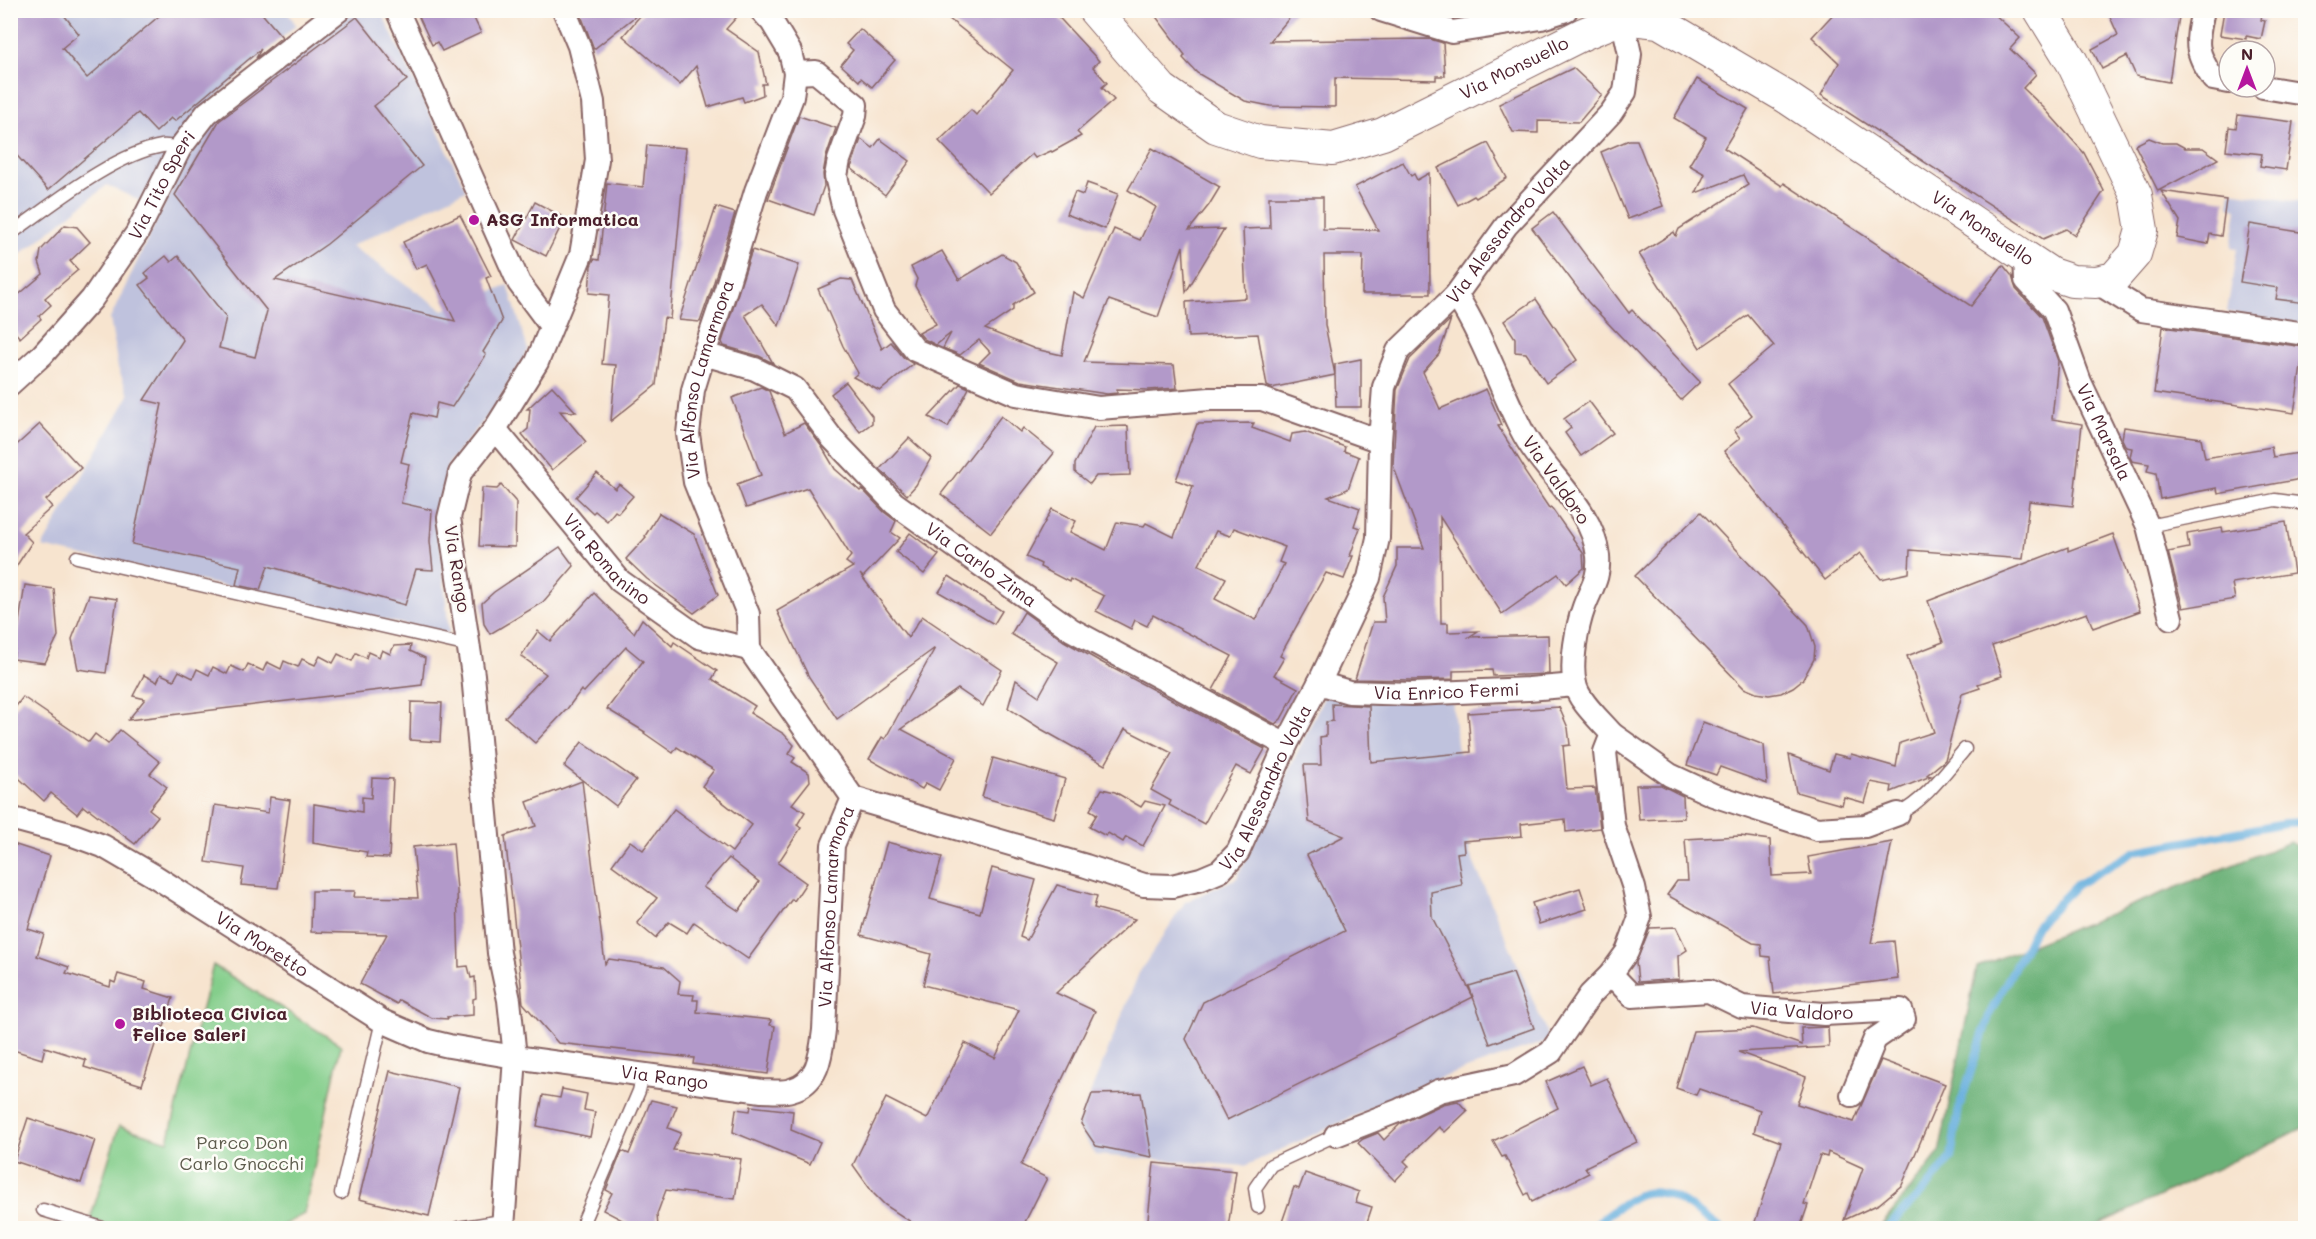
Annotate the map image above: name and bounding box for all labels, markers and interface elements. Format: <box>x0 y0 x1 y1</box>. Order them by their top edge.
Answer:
street label: Via Monsuello <box>1455 30 1572 105</box>
north arrow <box>2217 39 2277 99</box>
text: N <box>2241 43 2253 64</box>
street label: Via Tito Speri <box>123 125 200 245</box>
street label: Via Alessandro Volta <box>1441 151 1575 309</box>
street label: Via Monsuello <box>1927 184 2039 270</box>
place label: ASG Informatica <box>486 207 639 231</box>
marker: ASG Informatica <box>467 213 481 227</box>
street label: Via Alfonso Lamarmora <box>675 277 739 481</box>
street label: Via Marsala <box>2071 379 2138 484</box>
street label: Via Valdoro <box>1517 430 1596 529</box>
street label: Via Romanino <box>558 508 656 610</box>
street label: Via Carlo Zima <box>921 516 1042 612</box>
street label: Via Rango <box>439 524 477 614</box>
street label: Via Enrico Fermi <box>1373 676 1520 705</box>
street label: Via Alessandro Volta <box>1213 700 1316 876</box>
street label: Via Alfonso Lamarmora <box>812 802 859 1008</box>
street label: Via Moretto <box>211 905 314 982</box>
street label: Via Valdoro <box>1749 995 1854 1025</box>
place label: Biblioteca Civica Felice Saleri <box>132 1001 288 1046</box>
marker: Biblioteca Civica Felice Saleri <box>113 1017 127 1031</box>
street label: Via Rango <box>619 1059 710 1094</box>
park label: Parco Don Carlo Gnocchi <box>180 1130 304 1175</box>

